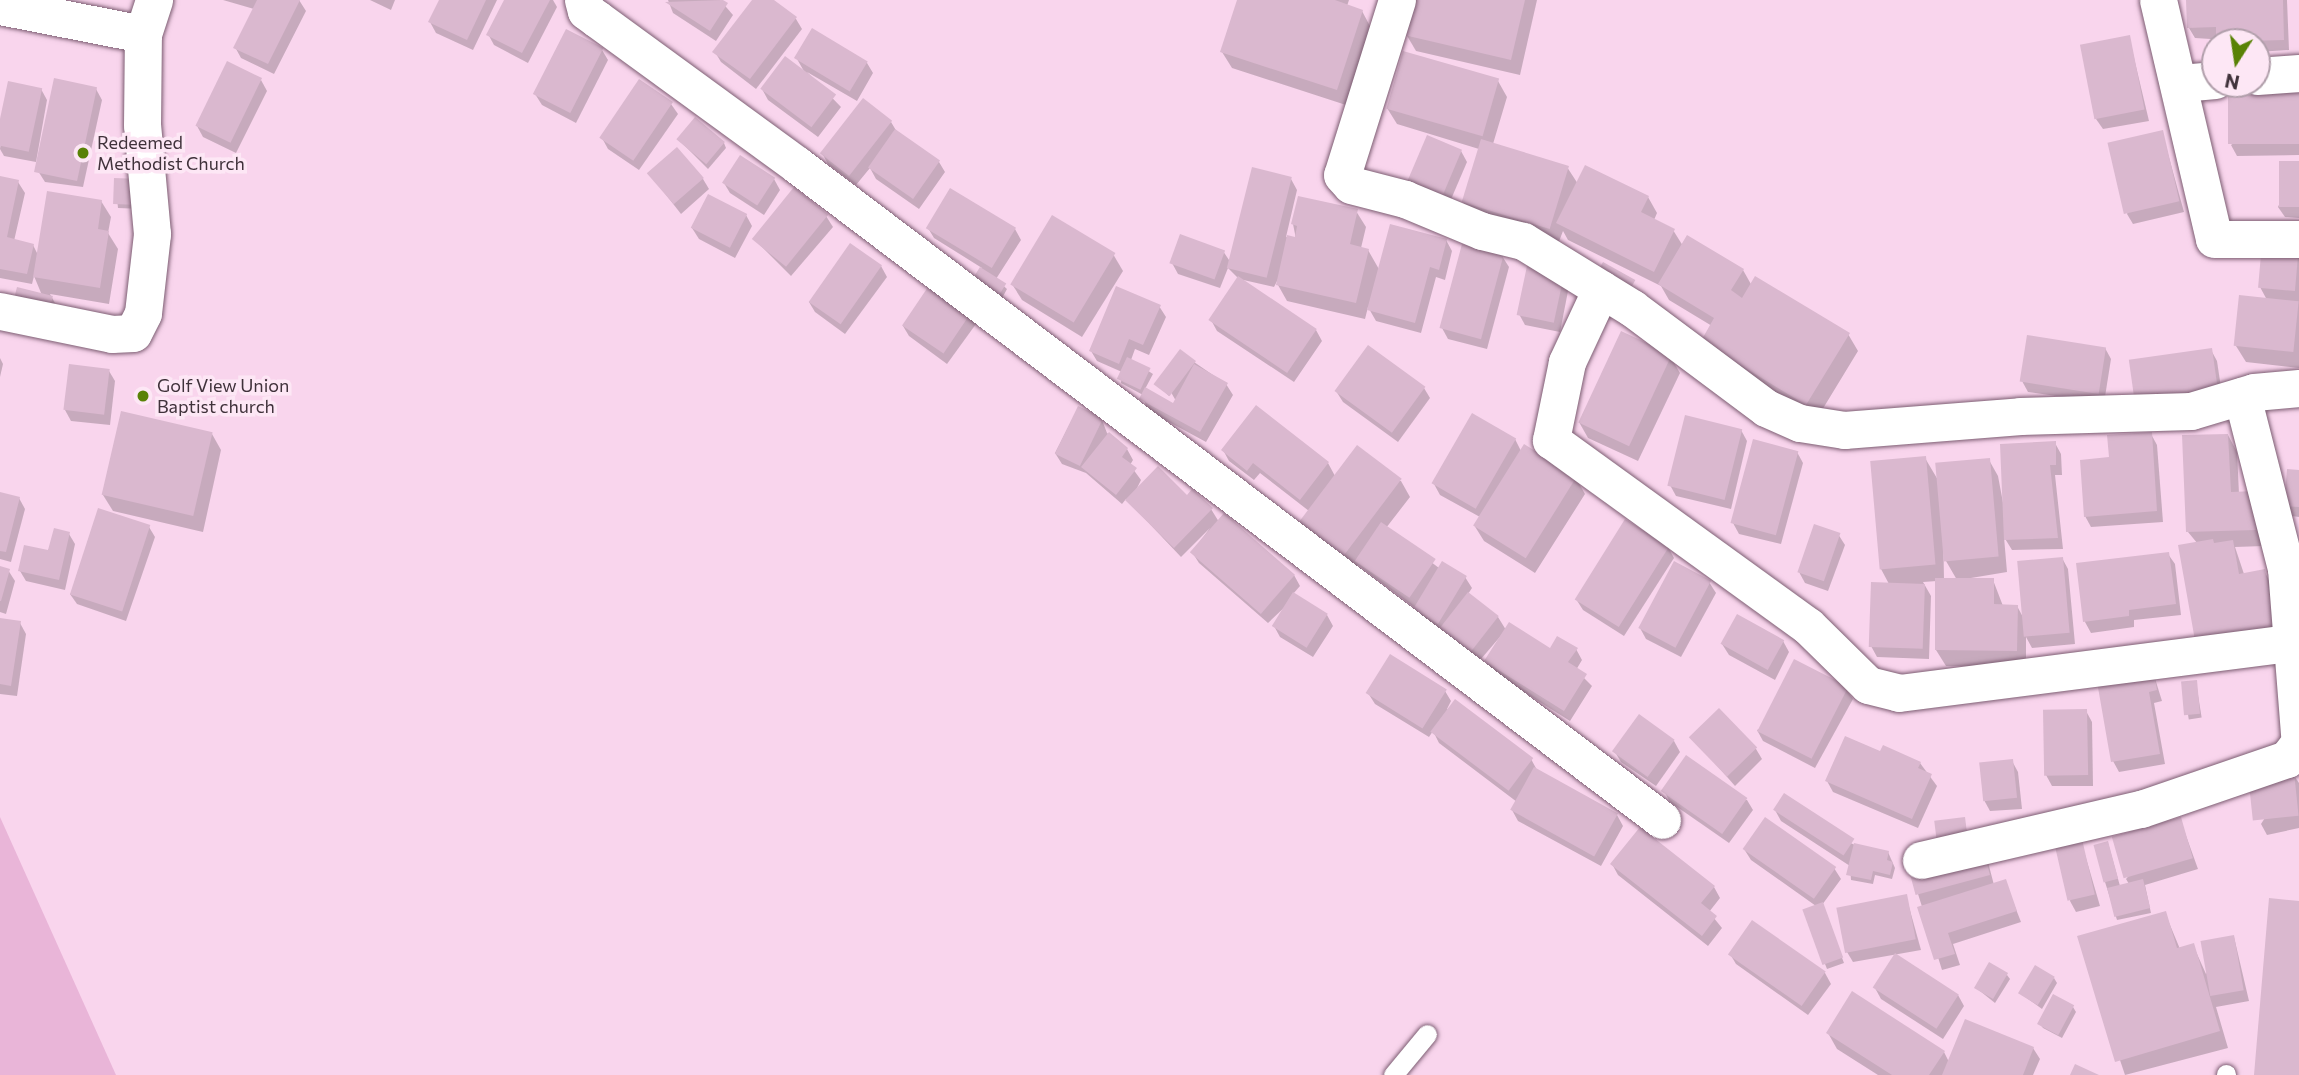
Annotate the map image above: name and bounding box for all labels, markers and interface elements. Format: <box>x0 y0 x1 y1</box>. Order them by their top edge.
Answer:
north arrow <box>2201 28 2271 98</box>
text: N <box>2223 69 2241 95</box>
place label: Redeemed Methodist Church <box>97 132 245 174</box>
marker: Redeemed Methodist Church <box>75 145 91 161</box>
place label: Golf View Union Baptist church <box>157 375 289 418</box>
marker: Golf View Union Baptist church <box>135 388 151 404</box>

